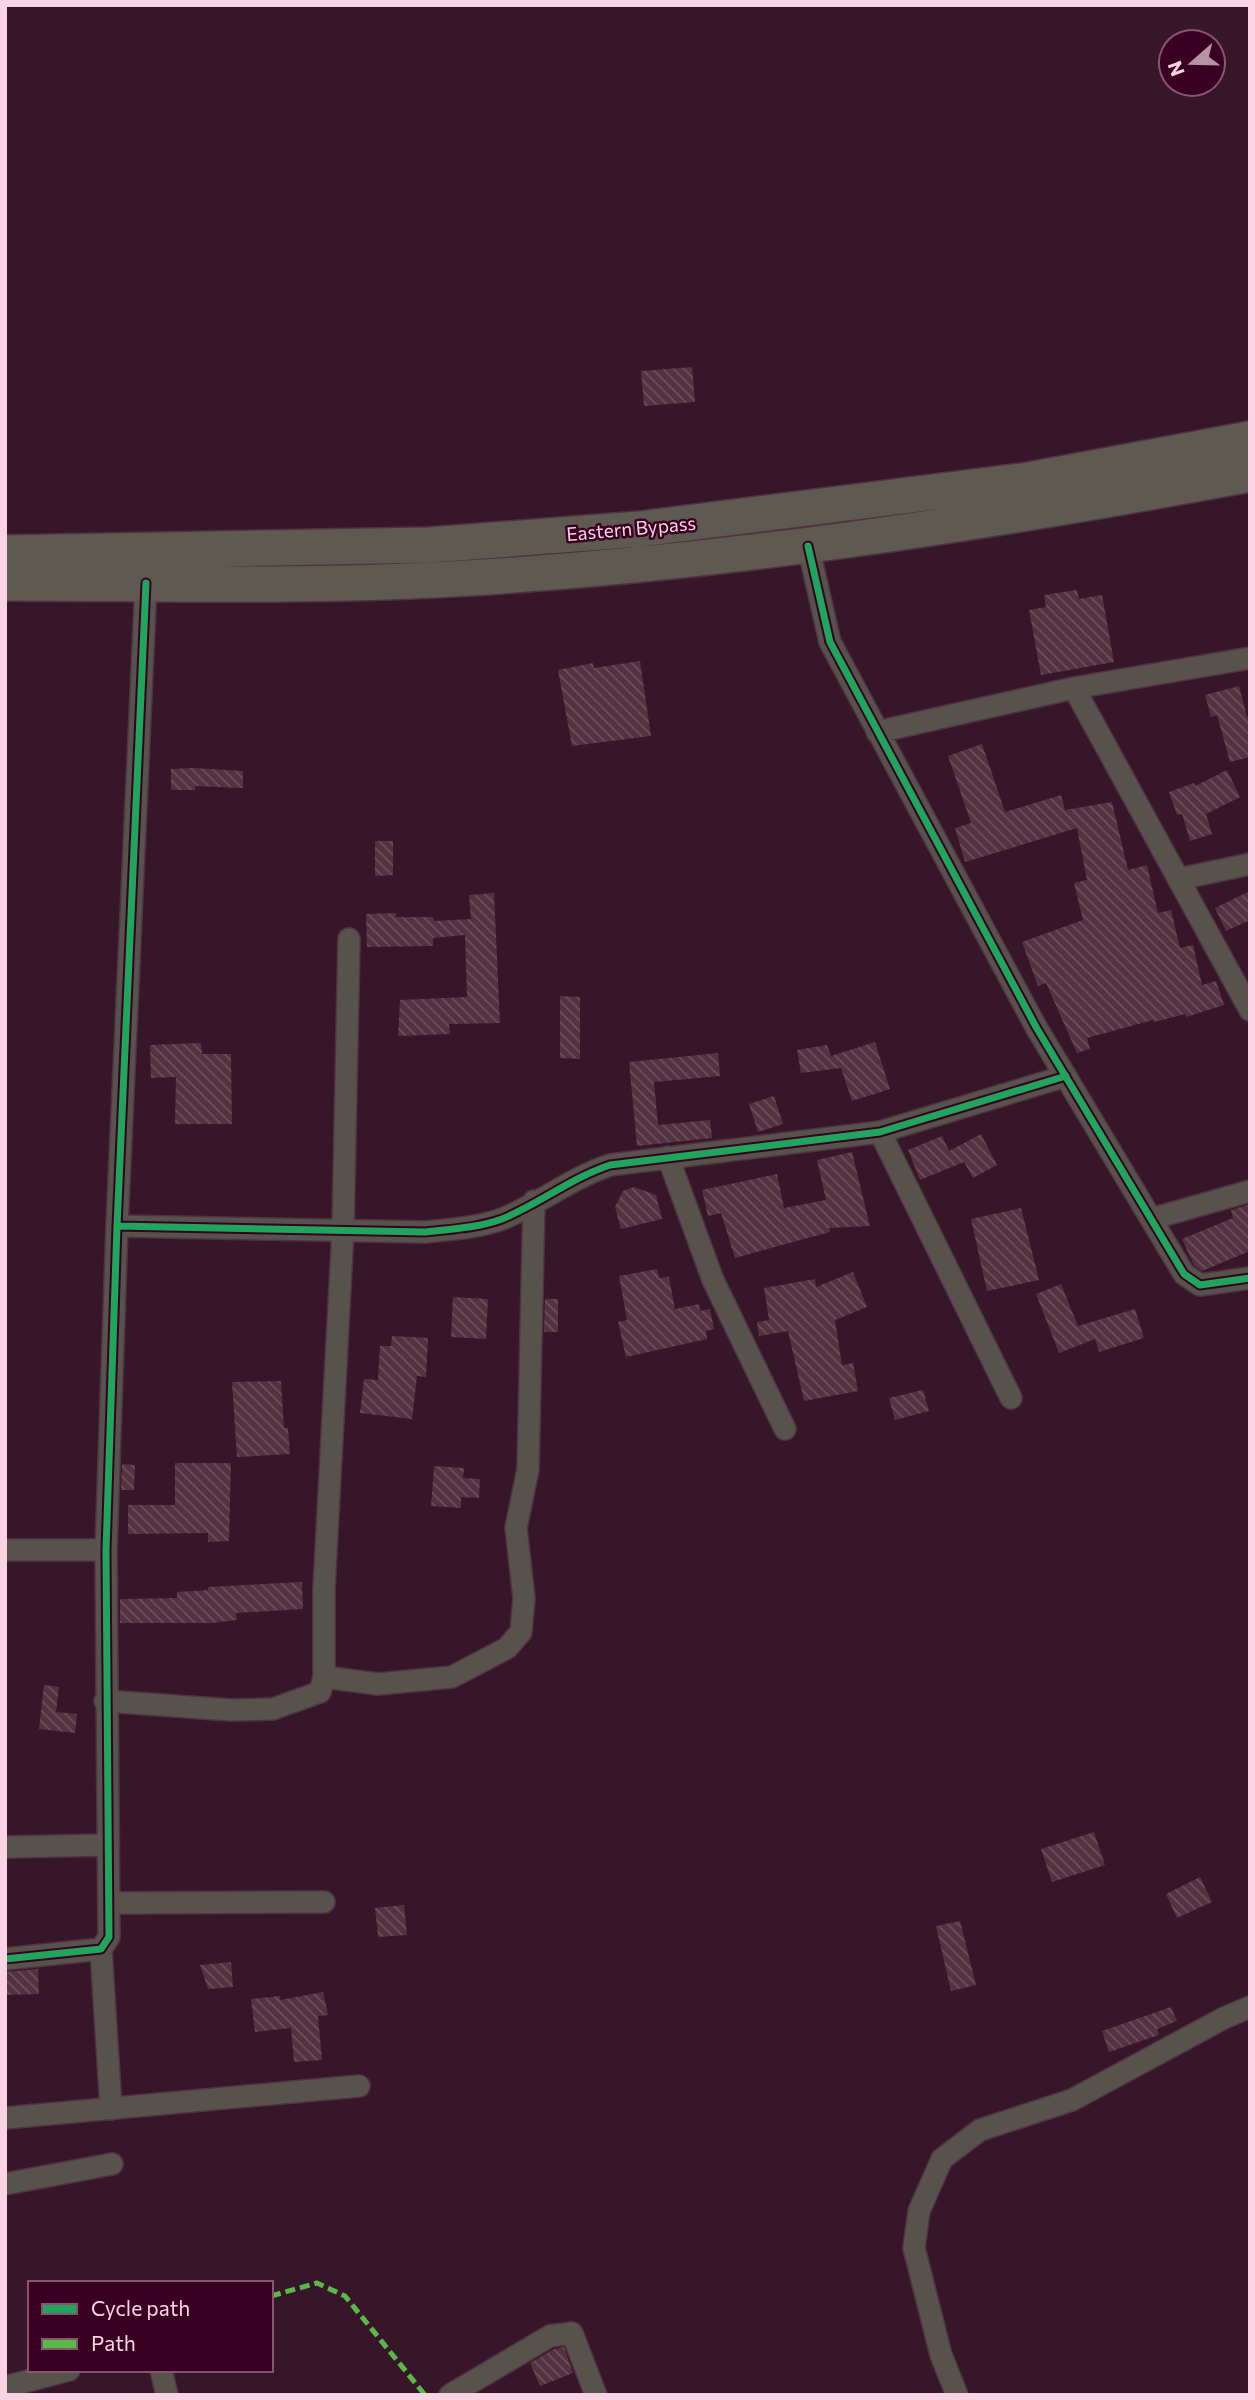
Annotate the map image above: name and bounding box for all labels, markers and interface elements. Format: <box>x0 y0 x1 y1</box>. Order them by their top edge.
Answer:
north arrow <box>1157 28 1227 98</box>
text: N <box>1162 58 1189 80</box>
street label: Eastern Bypass <box>565 511 697 545</box>
legend <box>28 2281 273 2372</box>
text: Cycle path <box>91 2295 190 2320</box>
text: Path <box>91 2330 136 2355</box>

